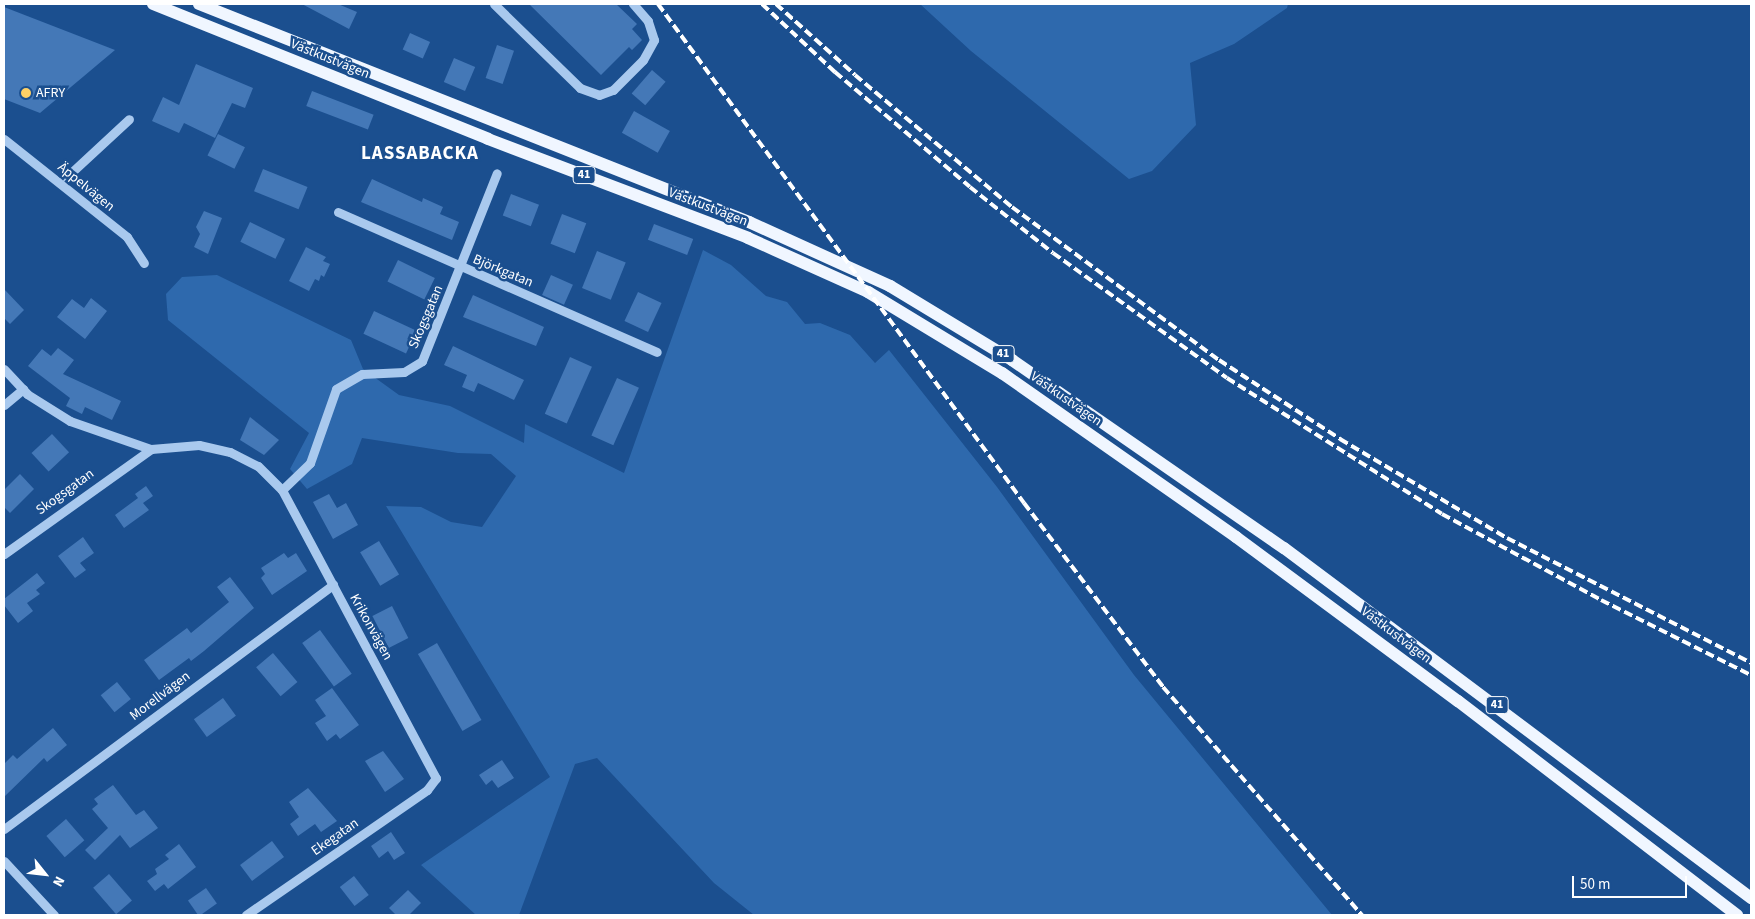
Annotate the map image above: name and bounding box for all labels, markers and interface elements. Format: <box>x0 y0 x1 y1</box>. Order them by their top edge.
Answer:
street label: Västkustvägen <box>288 36 372 82</box>
place label: AFRY <box>36 85 65 101</box>
marker: AFRY <box>20 87 32 99</box>
district label: LASSABACKA <box>360 143 480 165</box>
street label: Äppelvägen <box>54 159 118 215</box>
road number: 41 <box>572 166 596 184</box>
street label: Västkustvägen <box>666 184 750 230</box>
street label: Björkgatan <box>470 251 536 291</box>
street label: Skogsgatan <box>405 283 447 351</box>
road number: 41 <box>990 344 1016 364</box>
street label: Västkustvägen <box>1027 368 1105 430</box>
street label: Skogsgatan <box>33 465 97 519</box>
street label: Krikonvägen <box>346 591 396 663</box>
street label: Västkustvägen <box>1358 603 1434 667</box>
street label: Morellvägen <box>126 668 194 724</box>
road number: 41 <box>1484 696 1510 714</box>
street label: Ekegatan <box>308 815 362 859</box>
north arrow <box>20 849 70 899</box>
scale bar <box>1575 866 1690 898</box>
text: N <box>47 872 69 890</box>
text: 50 m <box>1580 874 1610 895</box>

